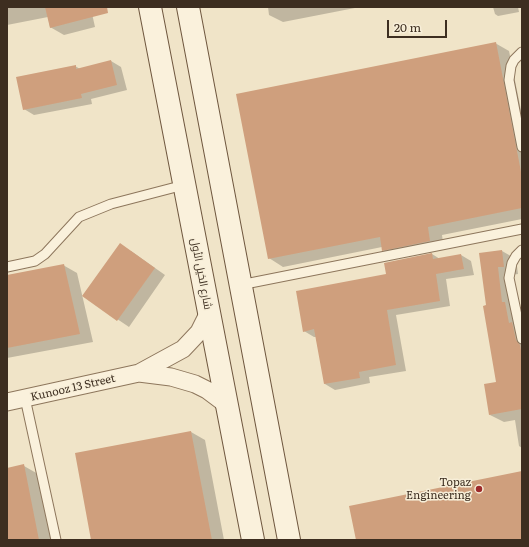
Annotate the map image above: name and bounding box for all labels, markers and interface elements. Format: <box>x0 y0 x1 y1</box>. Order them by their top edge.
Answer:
scale bar <box>389 12 449 38</box>
text: 20 m <box>394 18 421 36</box>
street label: شارع الخيل الأول <box>188 237 214 311</box>
street label: Kunooz 13 Street <box>29 372 117 404</box>
place label: Topaz Engineering <box>406 476 471 502</box>
marker: Topaz Engineering <box>474 484 484 494</box>

